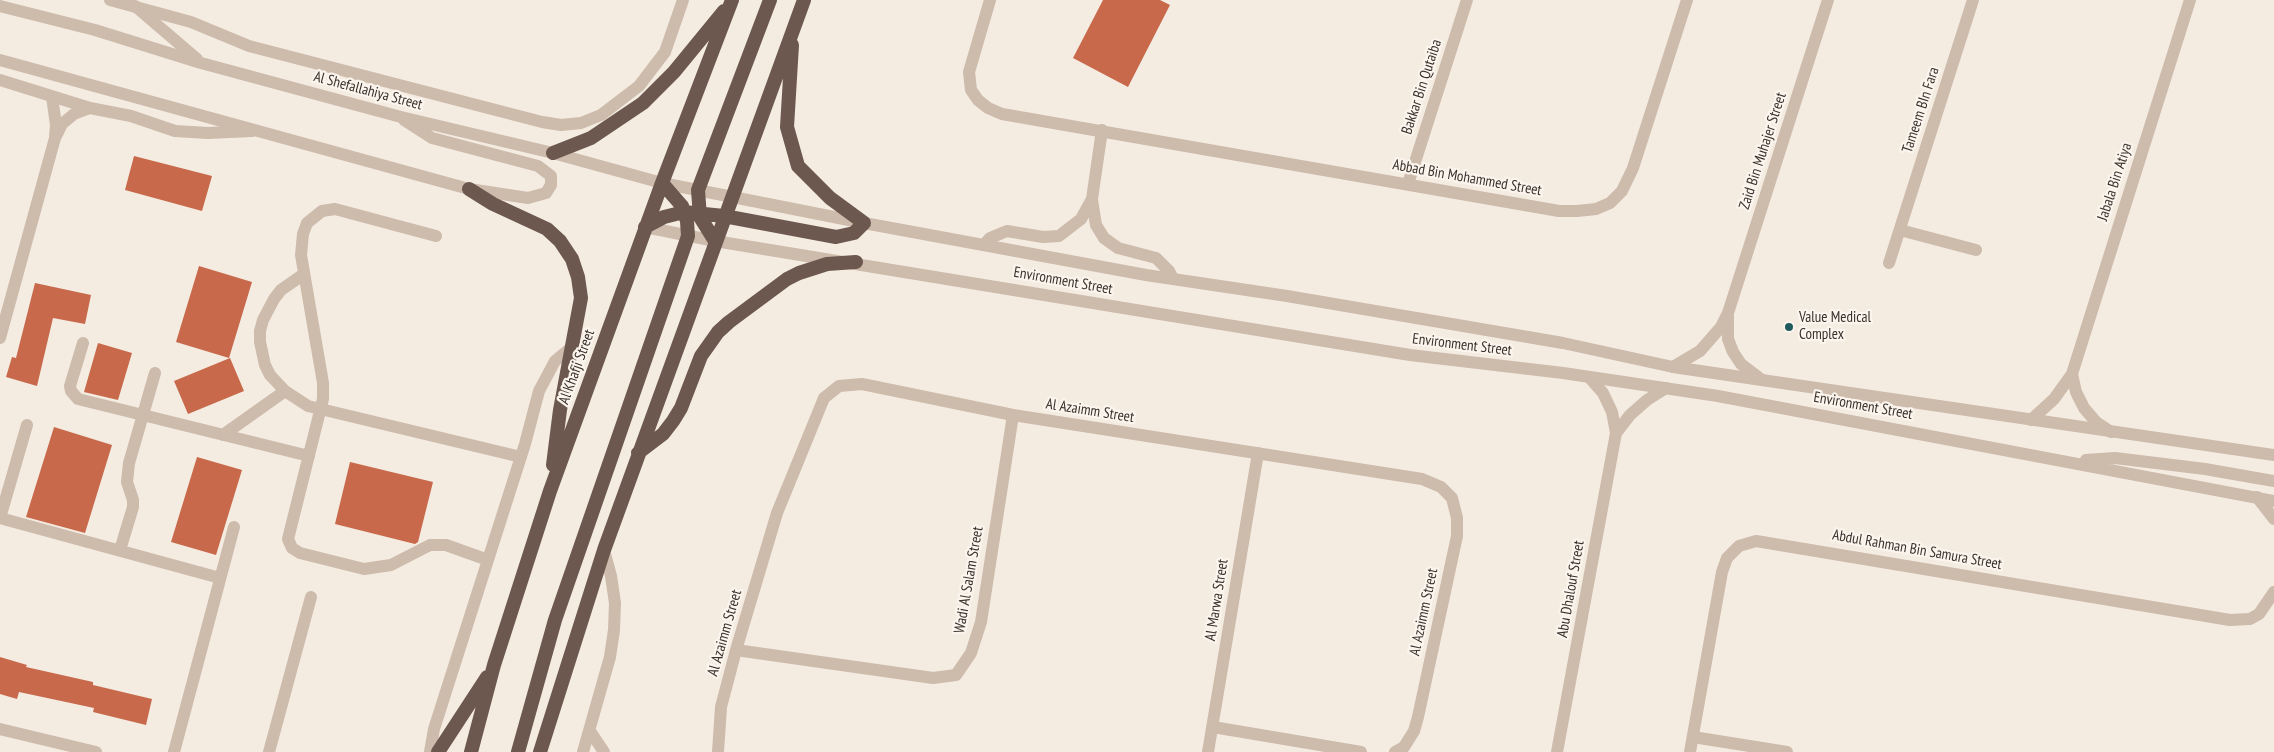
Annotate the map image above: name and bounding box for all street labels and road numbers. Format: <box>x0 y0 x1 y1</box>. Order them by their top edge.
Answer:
street label: Bakkar Bin Qutaiba <box>1398 37 1446 137</box>
street label: Tameem BIn Fara <box>1899 65 1943 155</box>
street label: Al Shefallahiya Street <box>312 68 424 114</box>
street label: Zaid Bin Muhajer Street <box>1736 90 1790 212</box>
street label: Jabala Bin Atiya <box>2094 141 2136 223</box>
street label: Abbad Bin Mohammed Street <box>1391 156 1543 200</box>
street label: Environment Street <box>1012 263 1114 299</box>
street label: Al Khafji Street <box>555 327 599 407</box>
street label: Environment Street <box>1411 330 1513 360</box>
street label: Environment Street <box>1812 388 1914 424</box>
street label: Al Azaimm Street <box>1045 395 1135 427</box>
street label: Wadi Al Salam Street <box>951 525 987 635</box>
street label: Abdul Rahman Bin Samura Street <box>1831 526 2003 574</box>
street label: Abu Dhalouf Street <box>1554 539 1588 639</box>
street label: Al Marwa Street <box>1202 558 1232 642</box>
street label: Al Azaimm Street <box>1406 567 1442 657</box>
street label: Al Azaimm Street <box>704 588 746 678</box>

